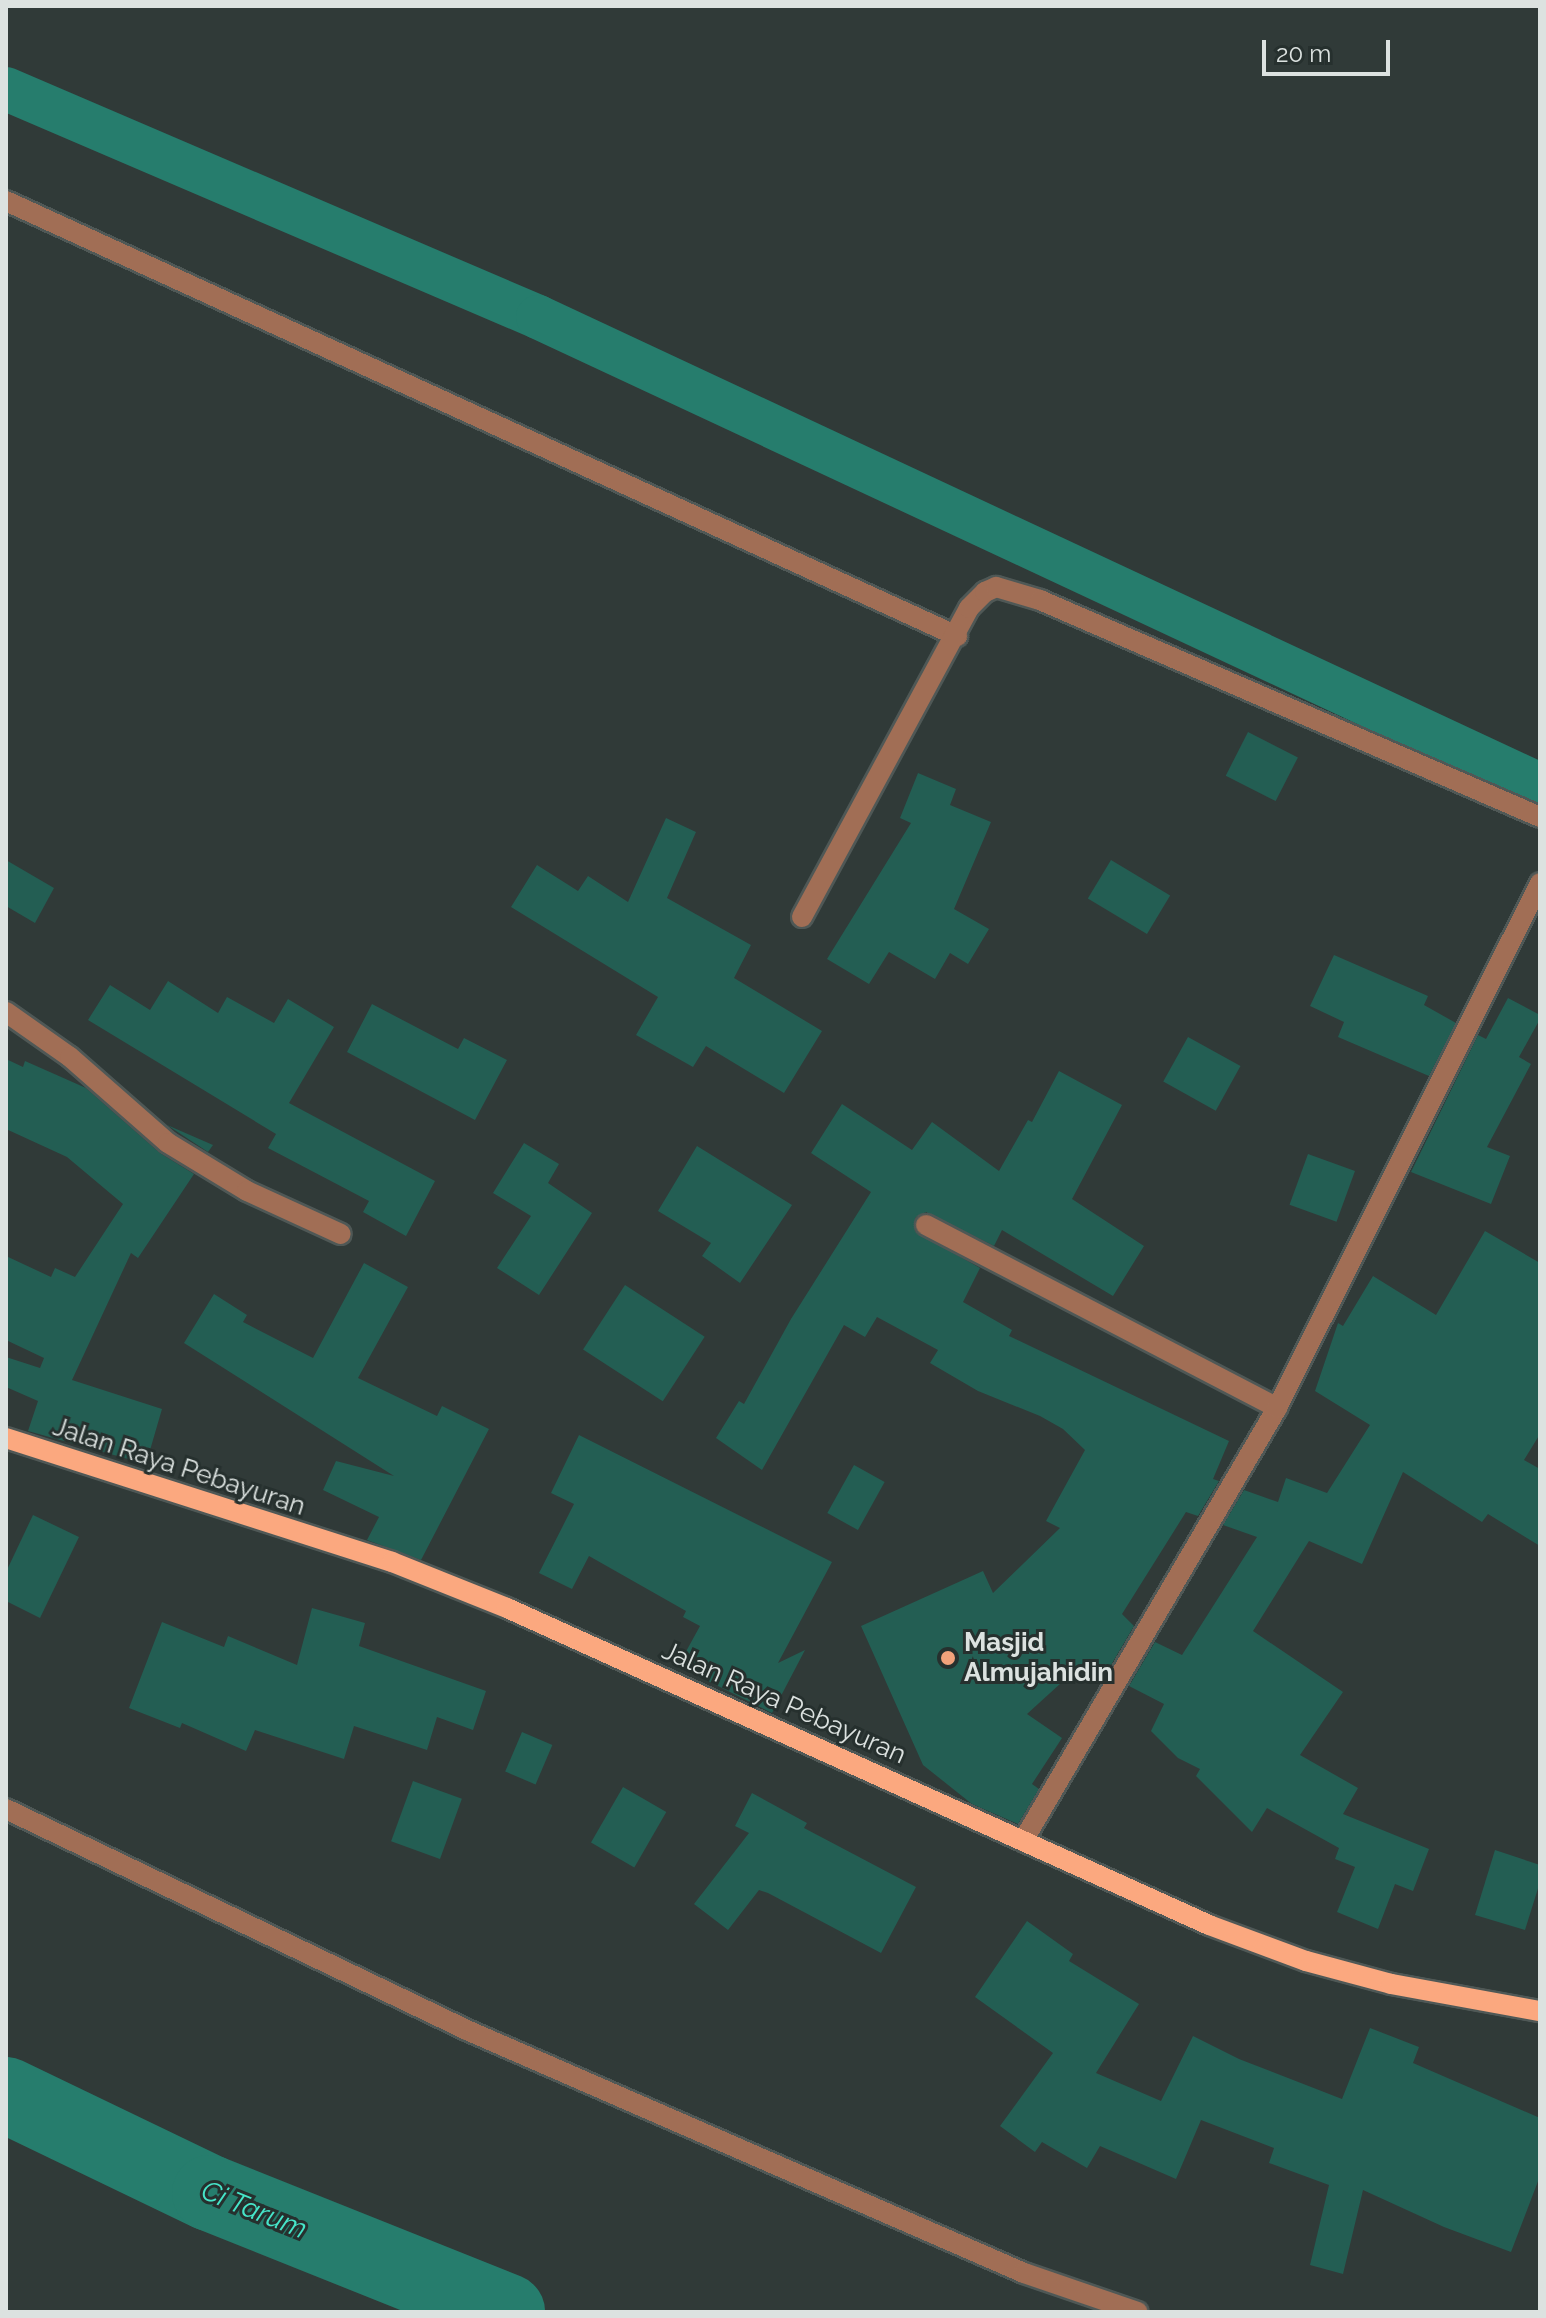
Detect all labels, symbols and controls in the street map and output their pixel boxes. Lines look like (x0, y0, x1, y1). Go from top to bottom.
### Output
scale bar (1266, 24, 1394, 74)
text: 20 m (1276, 39, 1331, 68)
street label: Jalan Raya Pebayuran (49, 1411, 309, 1523)
place label: Masjid Almujahidin (964, 1627, 1113, 1688)
street label: Jalan Raya Pebayuran (657, 1635, 911, 1771)
marker: Masjid Almujahidin (939, 1649, 957, 1667)
water label: Ci Tarum (196, 2174, 312, 2246)

